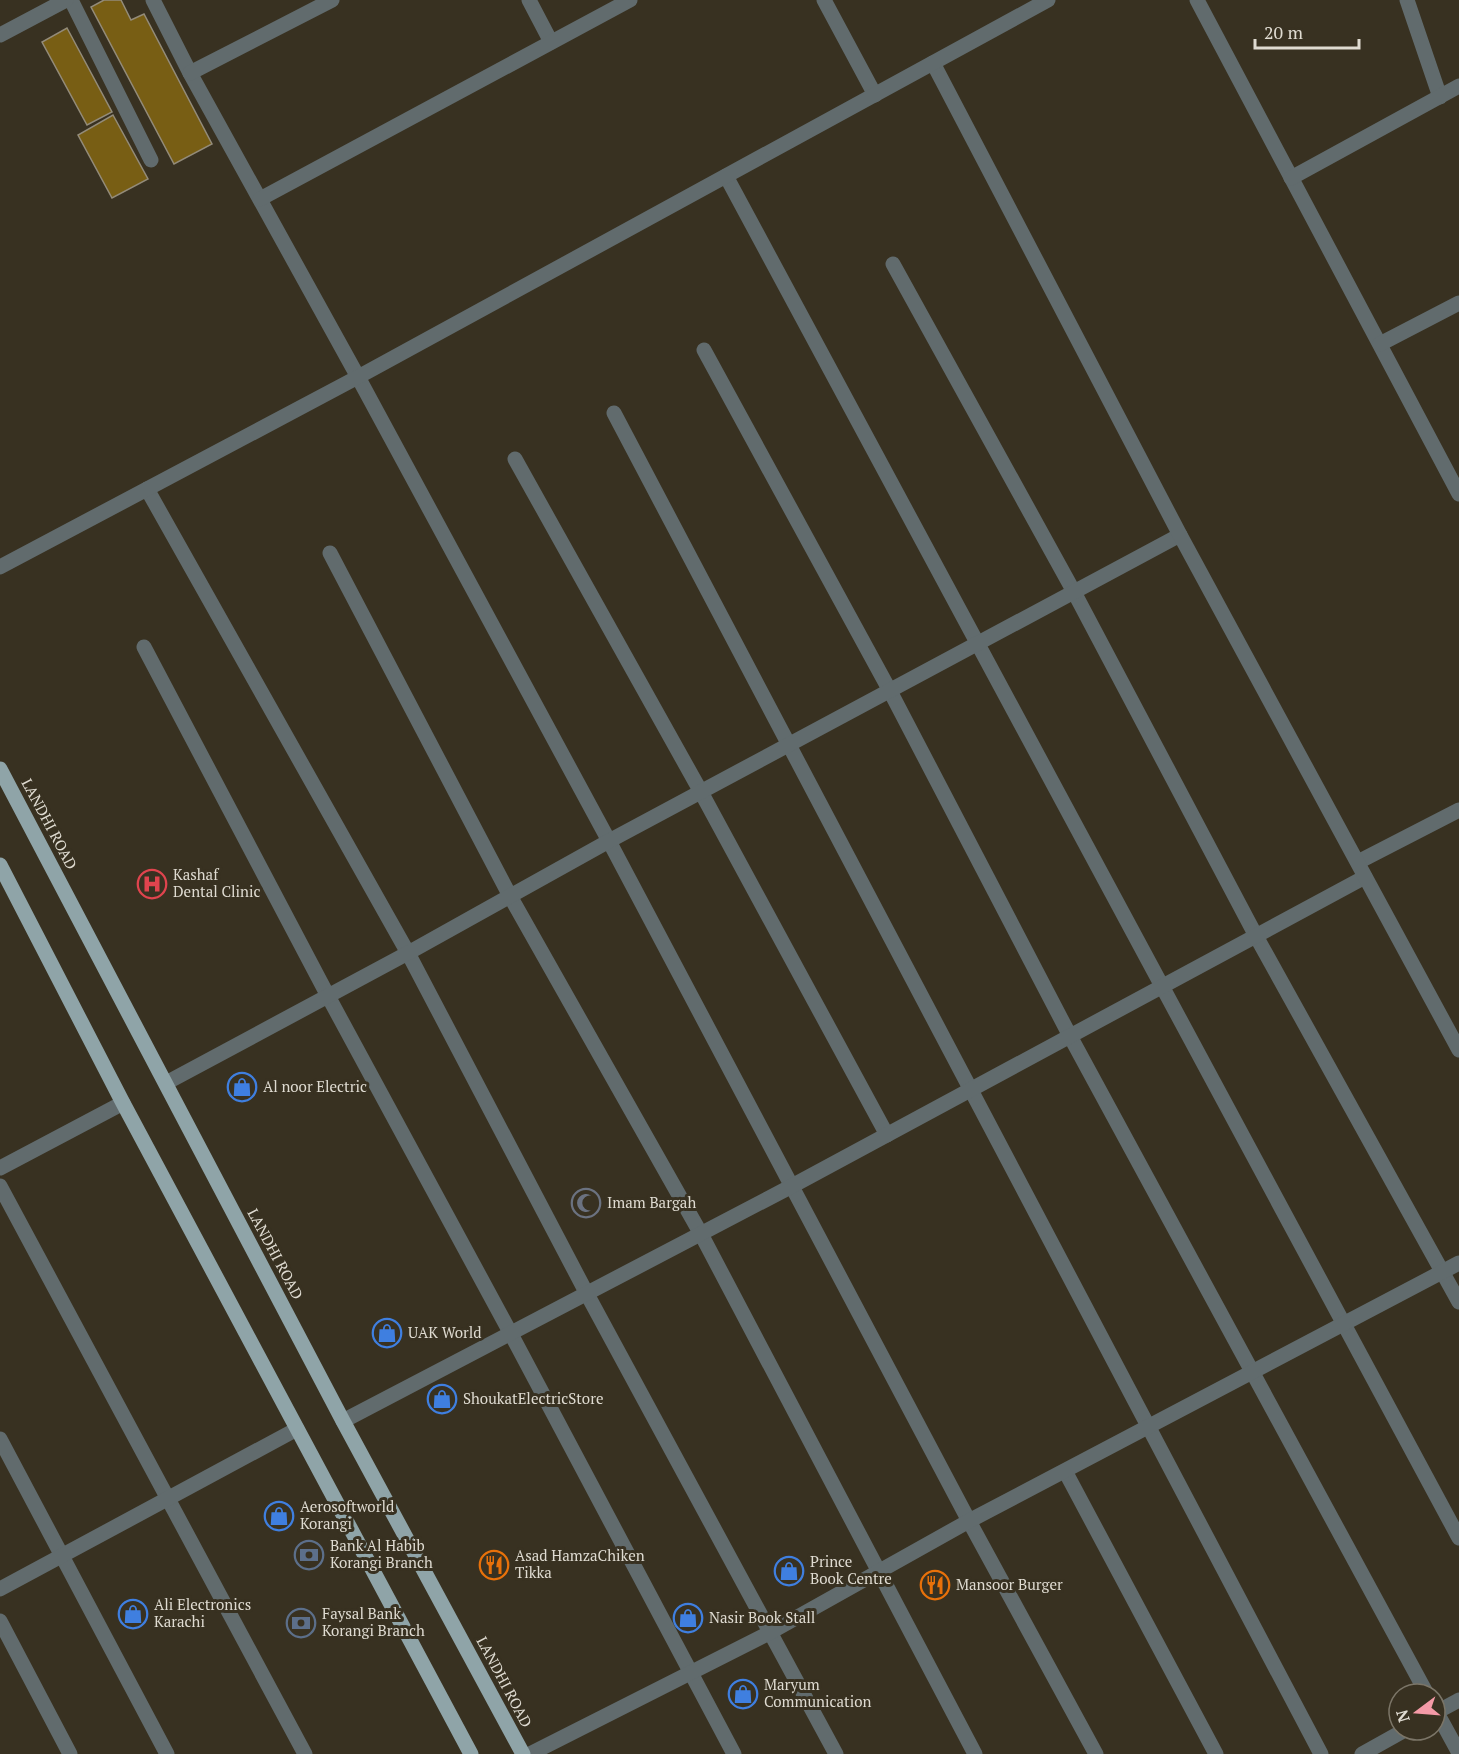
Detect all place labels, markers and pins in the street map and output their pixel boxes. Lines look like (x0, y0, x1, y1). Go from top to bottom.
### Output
place label: Kashaf Dental Clinic (173, 864, 260, 901)
hospital icon: Kashaf Dental Clinic (136, 868, 168, 900)
shop icon: Al noor Electric (226, 1071, 258, 1103)
place label: Al noor Electric (263, 1076, 367, 1096)
mosque icon: Imam Bargah (570, 1187, 602, 1219)
place label: Imam Bargah (607, 1192, 696, 1212)
shop icon: UAK World (371, 1317, 403, 1349)
place label: UAK World (408, 1322, 482, 1342)
shop icon: ShoukatElectricStore (426, 1383, 458, 1415)
place label: ShoukatElectricStore (463, 1388, 603, 1408)
place label: Aerosoftworld Korangi (300, 1496, 394, 1533)
shop icon: Aerosoftworld Korangi (263, 1500, 295, 1532)
place label: Bank Al Habib Korangi Branch (330, 1535, 433, 1572)
bank icon: Bank Al Habib Korangi Branch (293, 1539, 325, 1571)
place label: Asad HamzaChiken Tikka (515, 1545, 645, 1582)
restaurant icon: Asad HamzaChiken Tikka (478, 1549, 510, 1581)
place label: Prince Book Centre (810, 1551, 892, 1588)
shop icon: Prince Book Centre (773, 1555, 805, 1587)
restaurant icon: Mansoor Burger (919, 1569, 951, 1601)
place label: Mansoor Burger (956, 1574, 1063, 1594)
place label: Ali Electronics Karachi (154, 1594, 251, 1631)
shop icon: Ali Electronics Karachi (117, 1598, 149, 1630)
shop icon: Nasir Book Stall (672, 1602, 704, 1634)
place label: Faysal Bank Korangi Branch (322, 1603, 425, 1640)
bank icon: Faysal Bank Korangi Branch (285, 1607, 317, 1639)
place label: Nasir Book Stall (709, 1607, 815, 1627)
place label: Maryum Communication (764, 1674, 871, 1711)
shop icon: Maryum Communication (727, 1678, 759, 1710)

